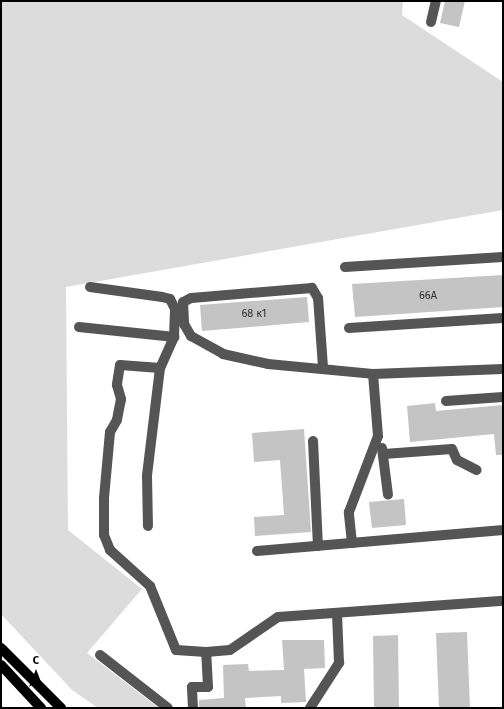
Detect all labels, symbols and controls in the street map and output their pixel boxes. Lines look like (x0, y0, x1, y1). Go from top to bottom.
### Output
house number: 66А (419, 289, 437, 303)
house number: 68 к1 (241, 307, 267, 321)
north arrow (16, 653, 56, 693)
text: С (33, 654, 39, 667)

